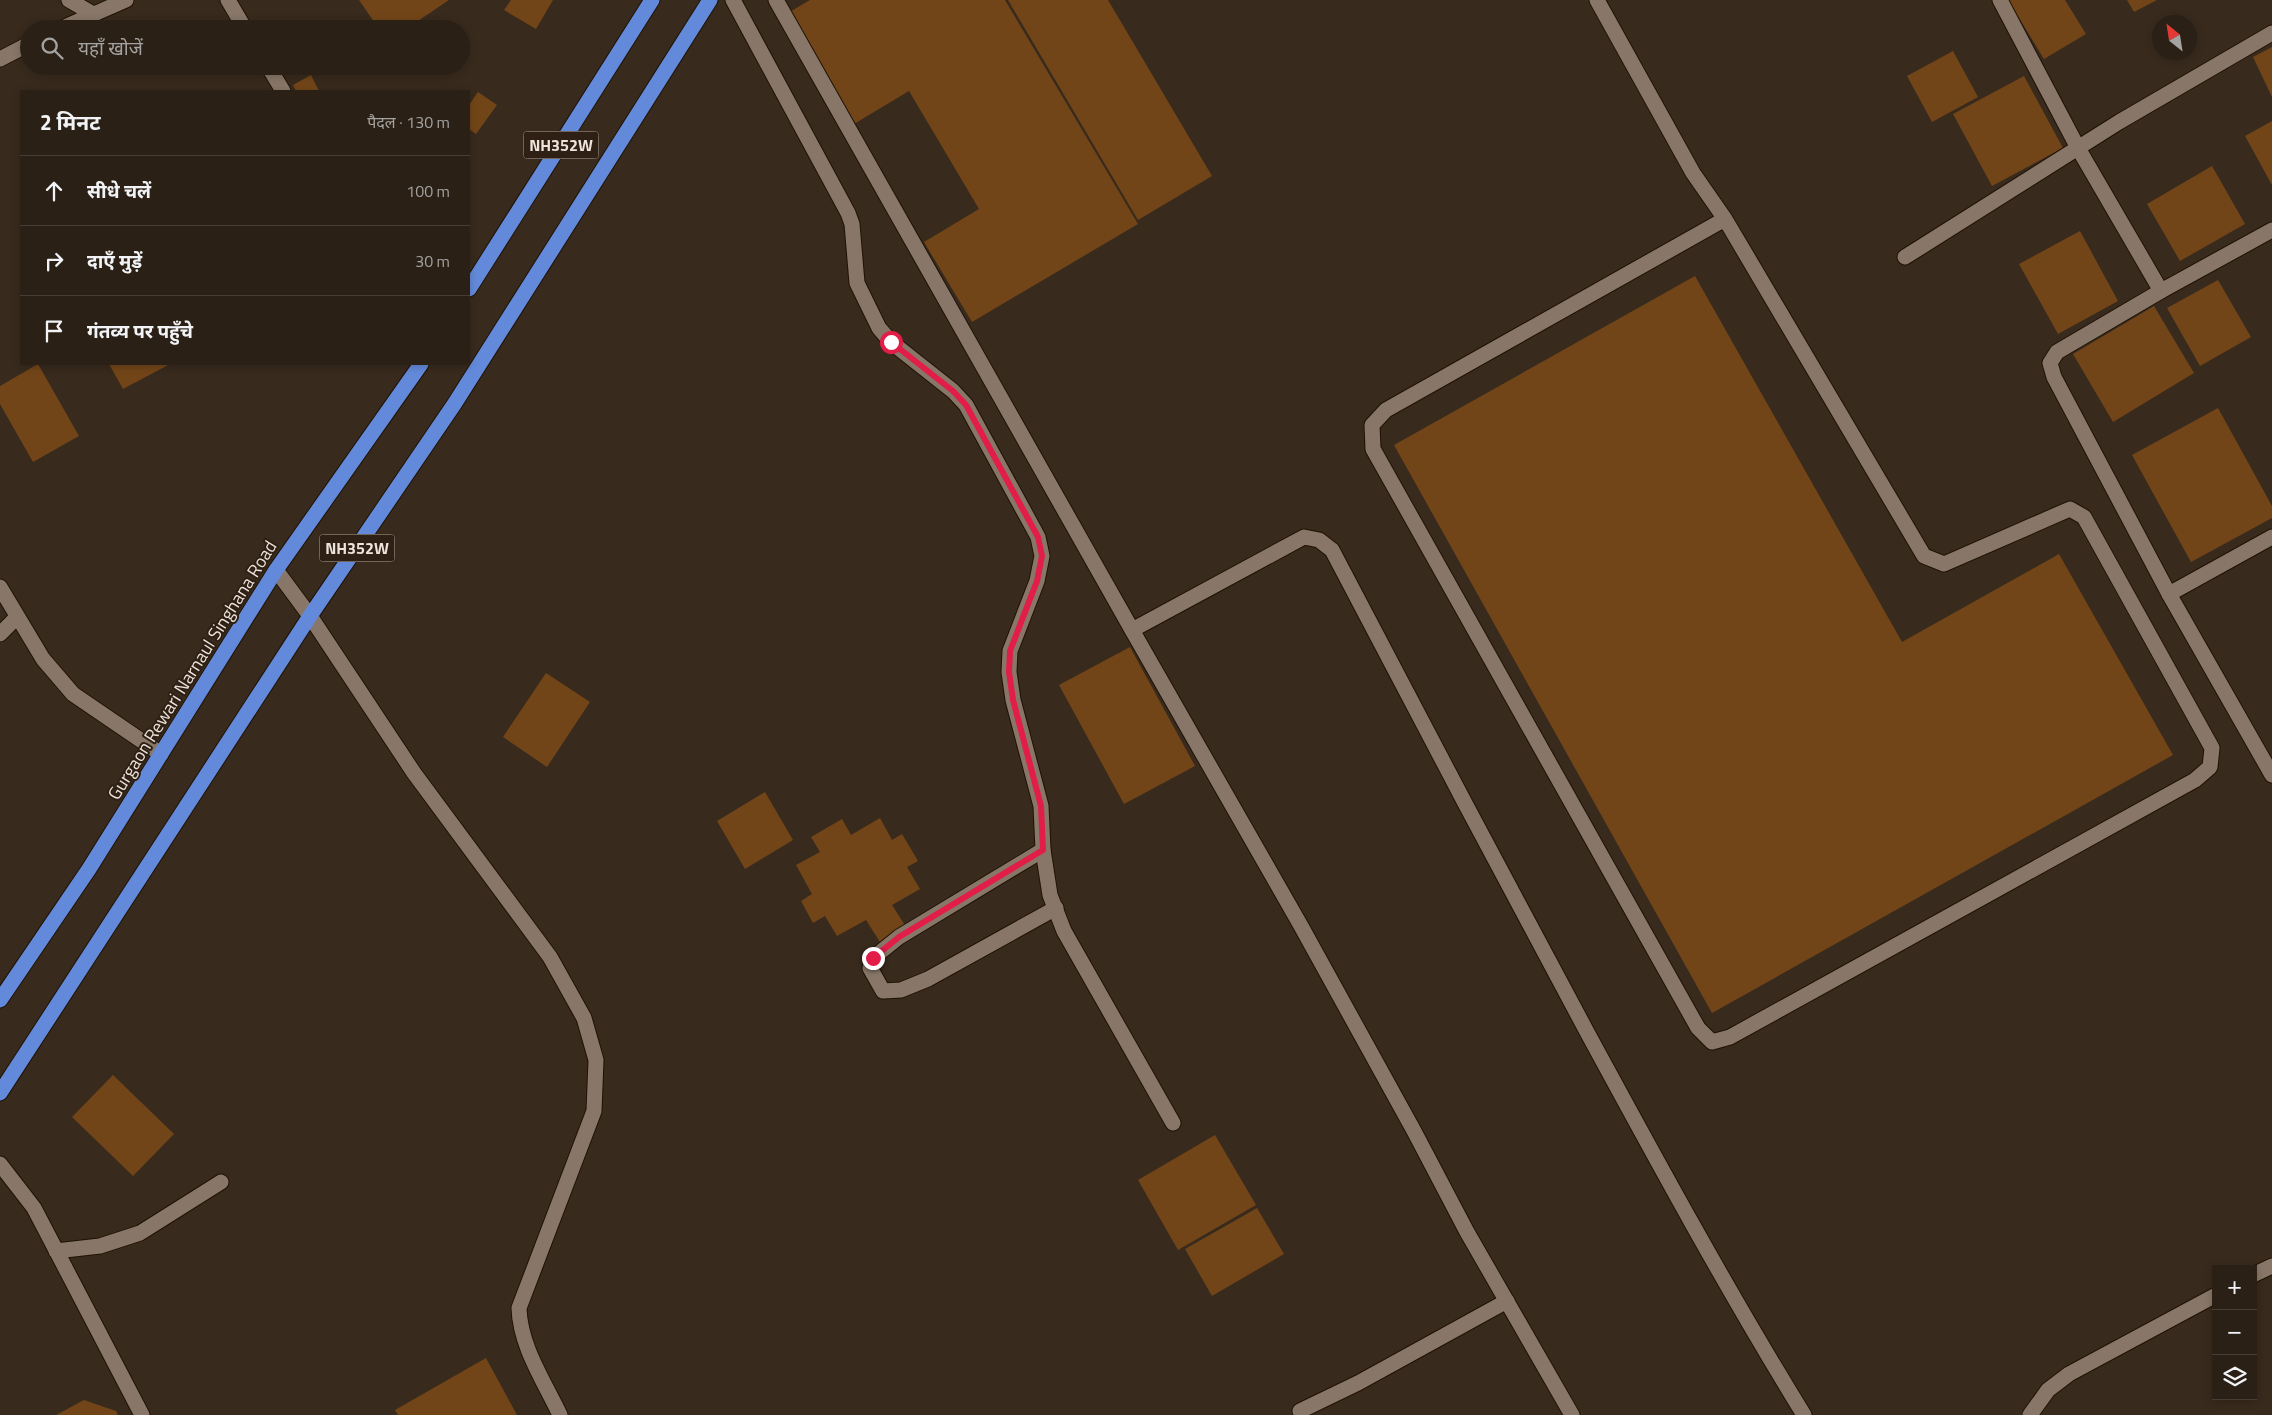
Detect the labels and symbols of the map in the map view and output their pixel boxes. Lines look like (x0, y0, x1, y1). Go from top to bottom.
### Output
north arrow (2152, 15, 2197, 60)
road number: NH352W (524, 132, 598, 158)
route start (880, 331, 903, 354)
road number: NH352W (320, 534, 394, 562)
street label: Gurgaon Rewari Narnaul Singhana Road (101, 535, 283, 805)
route end (862, 947, 885, 970)

